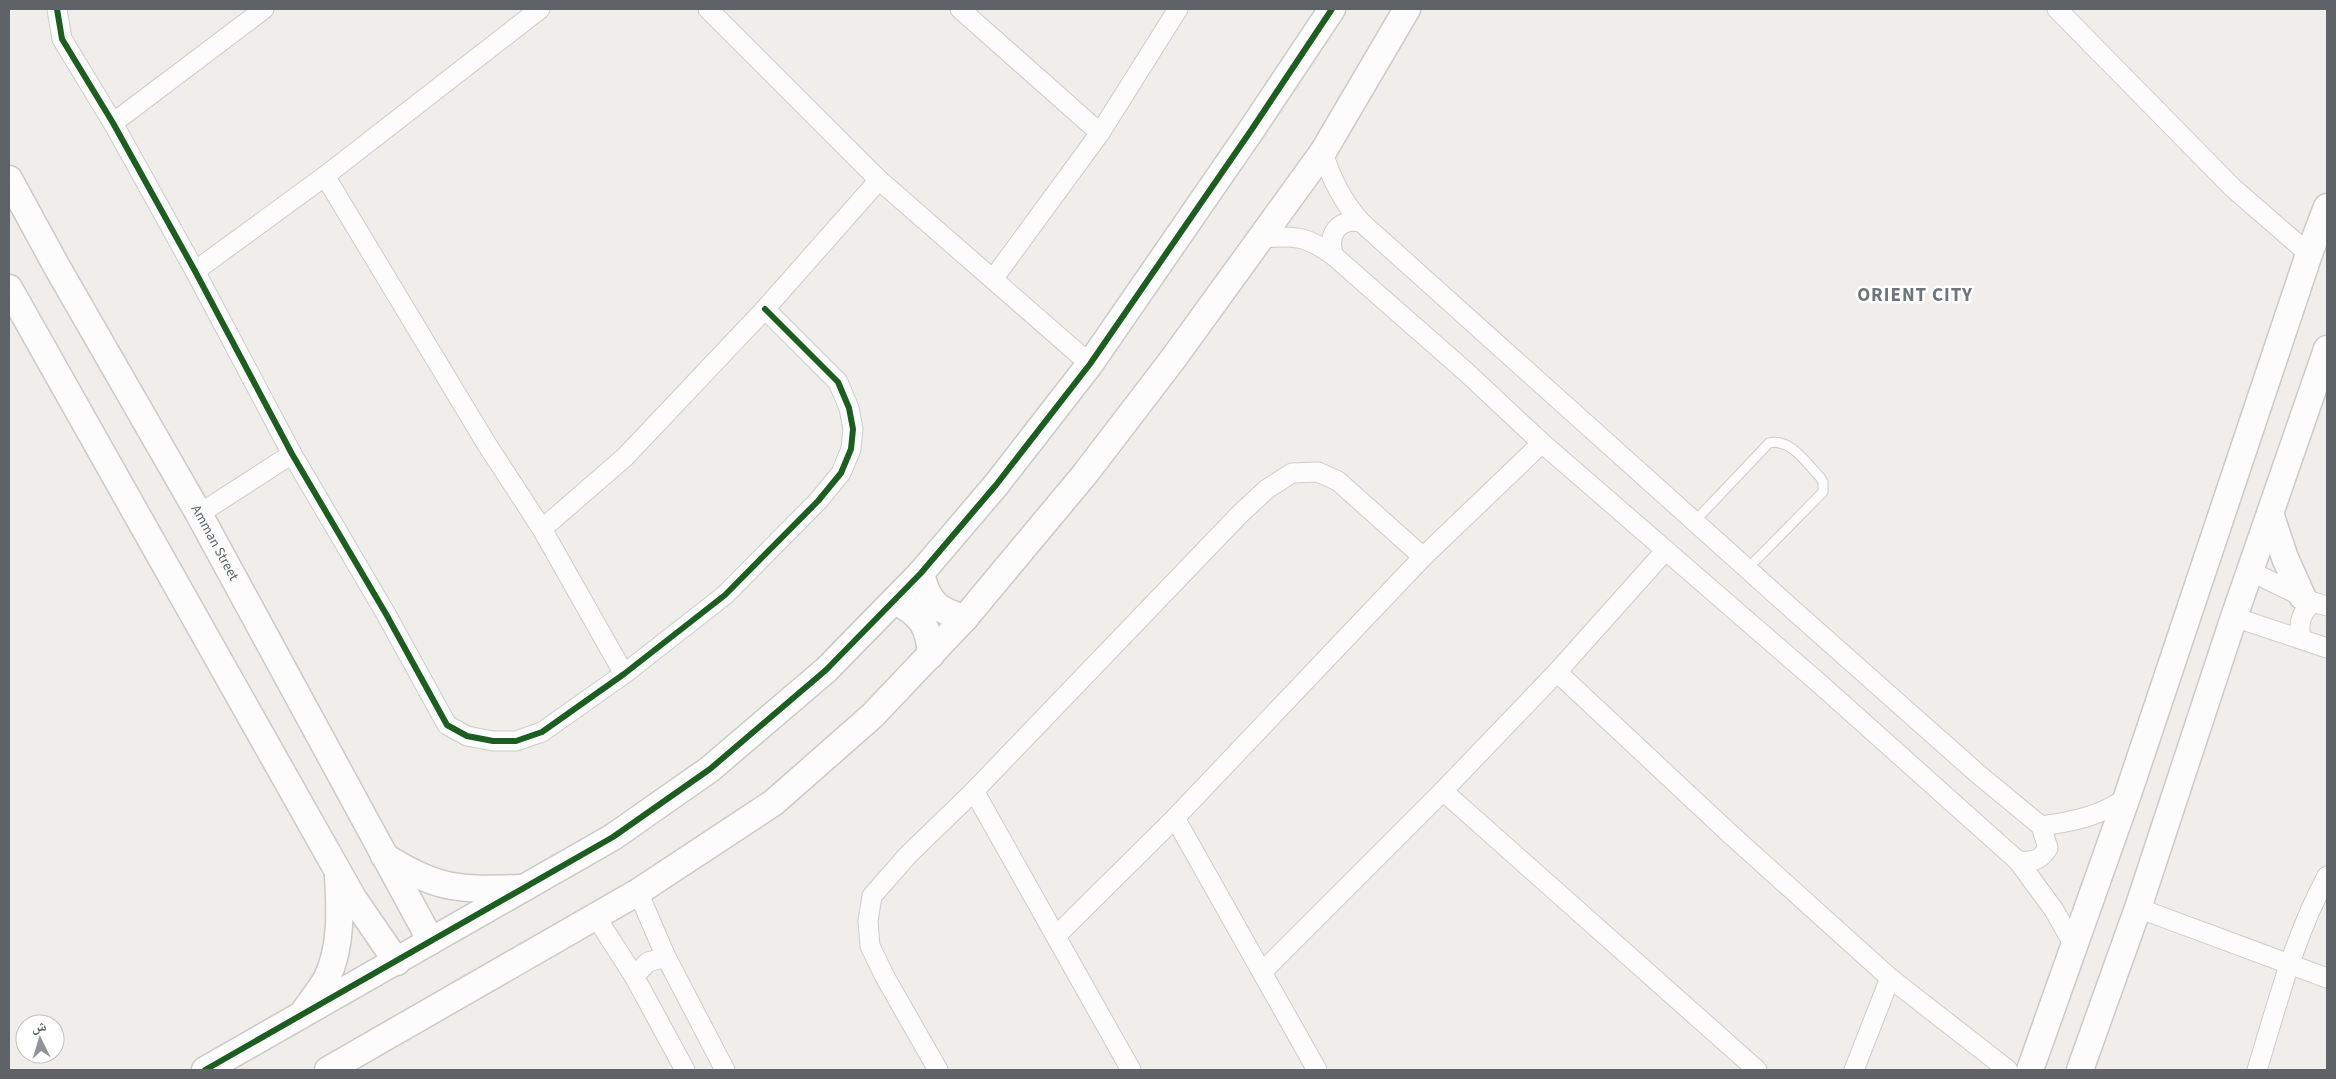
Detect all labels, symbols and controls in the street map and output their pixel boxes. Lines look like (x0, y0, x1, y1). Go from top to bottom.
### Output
district label: ORIENT CITY (1857, 282, 1973, 309)
street label: Amman Street (186, 501, 244, 585)
north arrow (15, 1014, 65, 1064)
text: ش (31, 1016, 47, 1038)

